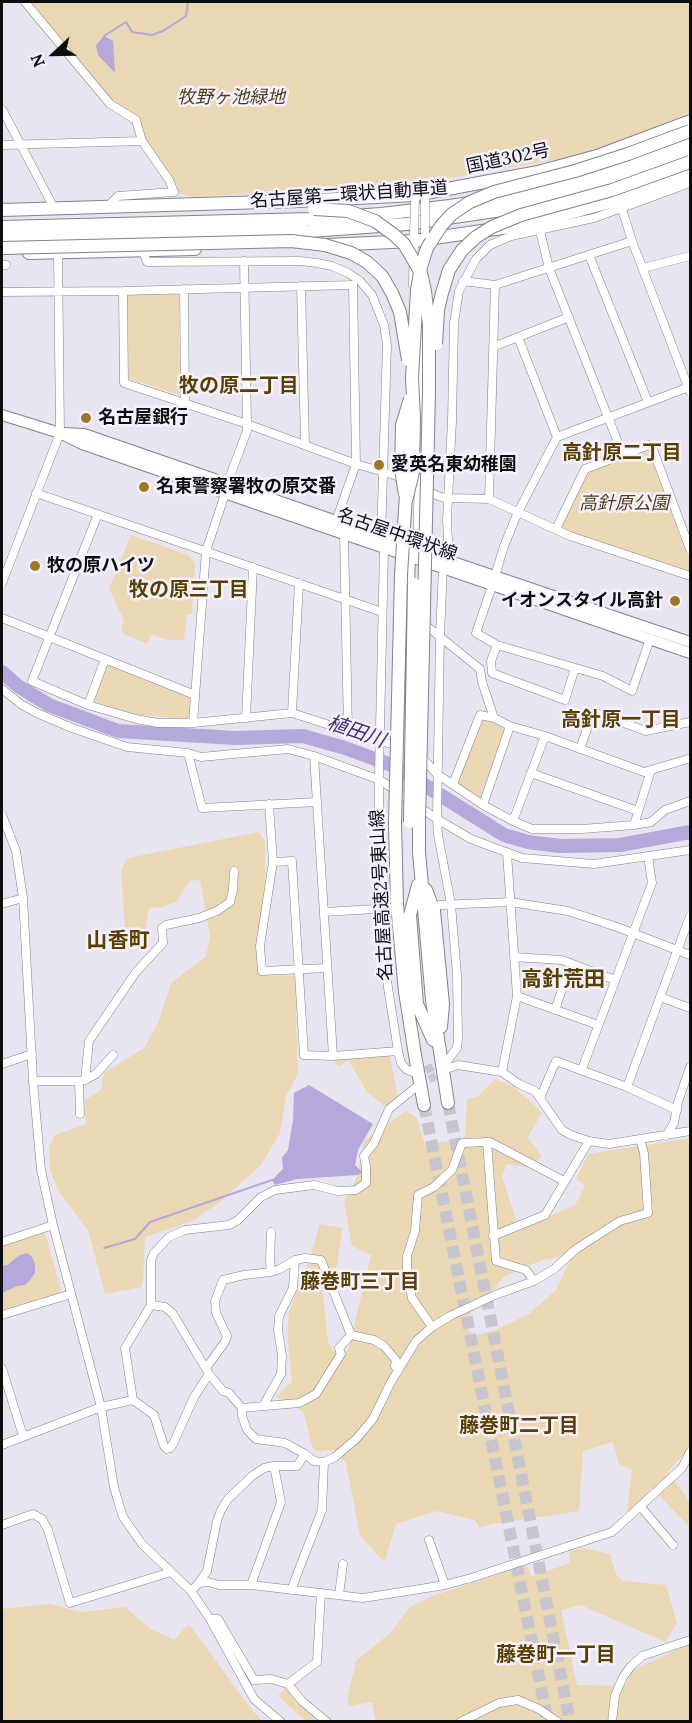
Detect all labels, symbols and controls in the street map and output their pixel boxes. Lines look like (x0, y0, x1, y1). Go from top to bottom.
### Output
north arrow (24, 24, 84, 84)
text: N (26, 51, 49, 70)
park label: 牧野ヶ池緑地 (177, 87, 285, 109)
street label: 国道302号 (464, 140, 552, 178)
street label: 名古屋第二環状自動車道 (249, 177, 449, 213)
district label: 牧の原二丁目 (179, 374, 299, 398)
place label: 名古屋銀行 (98, 407, 188, 429)
marker: 名古屋銀行 (79, 411, 93, 425)
district label: 高針原二丁目 (562, 441, 682, 465)
place label: 愛英名東幼稚園 (391, 454, 517, 476)
marker: 愛英名東幼稚園 (372, 458, 386, 472)
place label: 名東警察署牧の原交番 (156, 476, 336, 498)
marker: 名東警察署牧の原交番 (137, 480, 151, 494)
park label: 高針原公園 (579, 493, 669, 515)
street label: 名古屋中環状線 (334, 504, 460, 566)
place label: 牧の原ハイツ (47, 555, 155, 577)
marker: 牧の原ハイツ (28, 559, 42, 573)
district label: 牧の原三丁目 (129, 578, 249, 602)
place label: イオンスタイル高針 (501, 590, 663, 612)
marker: イオンスタイル高針 (668, 594, 682, 608)
district label: 高針原一丁目 (561, 708, 681, 732)
water label: 植田川 (324, 711, 388, 753)
street label: 名古屋高速2号東山線 (367, 809, 397, 981)
district label: 山香町 (87, 928, 149, 954)
district label: 高針荒田 (521, 967, 605, 993)
district label: 藤巻町三丁目 (300, 1270, 420, 1294)
district label: 藤巻町二丁目 (459, 1414, 579, 1438)
district label: 藤巻町一丁目 (496, 1643, 616, 1667)

